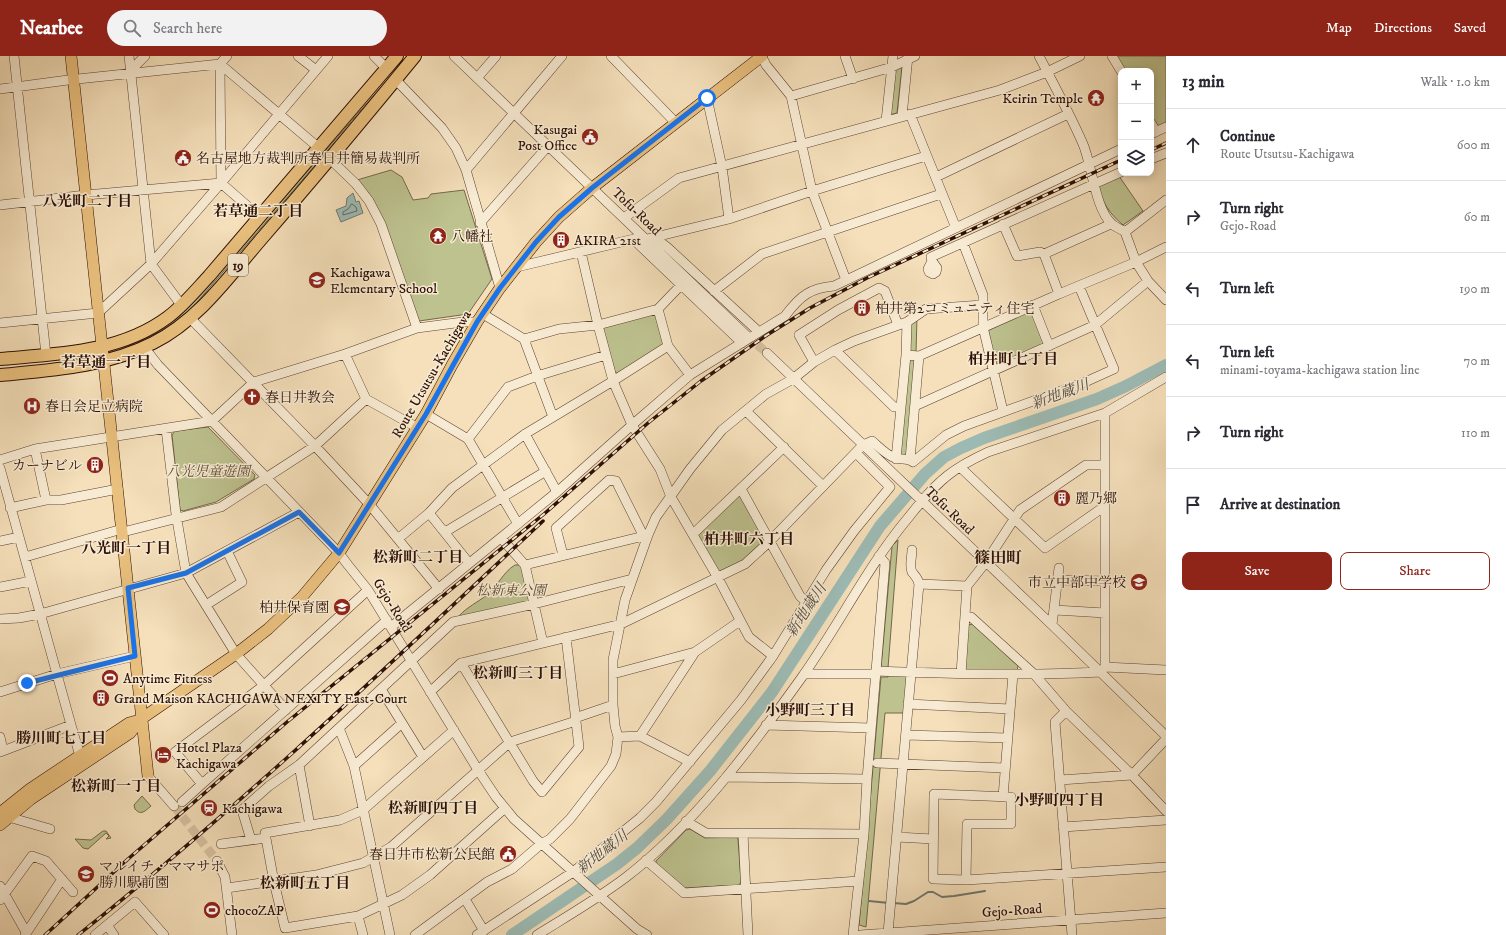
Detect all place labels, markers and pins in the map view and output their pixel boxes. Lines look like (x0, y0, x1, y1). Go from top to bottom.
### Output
temple icon: Keirin Temple (1086, 88, 1106, 108)
place label: Keirin Temple (1002, 90, 1083, 108)
place label: Kasugai Post Office (518, 121, 577, 155)
public building icon: Kasugai Post Office (580, 127, 600, 147)
public building icon: 名古屋地方裁判所春日井簡易裁判所 (173, 148, 193, 168)
place label: 名古屋地方裁判所春日井簡易裁判所 (196, 150, 420, 168)
temple icon: 八幡社 (428, 226, 448, 246)
place label: 八幡社 (451, 228, 493, 246)
building icon: AKIRA 21st (551, 230, 571, 250)
place label: AKIRA 21st (574, 232, 641, 250)
place label: Kachigawa Elementary School (330, 264, 438, 298)
school or university icon: Kachigawa Elementary School (307, 270, 327, 290)
building icon: 柏井第2コミュニティ住宅 (852, 298, 872, 318)
place label: 柏井第2コミュニティ住宅 (875, 300, 1034, 318)
church icon: 春日井教会 (242, 387, 262, 407)
place label: 春日井教会 (265, 389, 335, 407)
hospital icon: 春日会足立病院 (22, 396, 42, 416)
place label: 春日会足立病院 (45, 398, 143, 416)
building icon: カーナビル (85, 455, 105, 475)
place label: カーナビル (12, 457, 82, 475)
building icon: 麗乃郷 (1052, 488, 1072, 508)
place label: 麗乃郷 (1075, 490, 1117, 508)
school or university icon: 市立中部中学校 (1129, 572, 1149, 592)
place label: 市立中部中学校 (1028, 574, 1126, 592)
school or university icon: 柏井保育園 (332, 597, 352, 617)
place label: 柏井保育園 (259, 599, 329, 617)
sports icon: Anytime Fitness (100, 668, 120, 688)
place label: Anytime Fitness (123, 670, 212, 688)
building icon: Grand Maison KACHIGAWA NEXITY East-Court (91, 688, 111, 708)
place label: Grand Maison KACHIGAWA NEXITY East-Court (114, 690, 408, 708)
place label: Hotel Plaza Kachigawa (176, 739, 242, 773)
hotel icon: Hotel Plaza Kachigawa (153, 745, 173, 765)
station icon: Kachigawa (199, 798, 219, 818)
place label: Kachigawa (222, 800, 282, 818)
public building icon: 春日井市松新公民館 (498, 844, 518, 864)
place label: 春日井市松新公民館 (369, 846, 495, 864)
place label: マルイチ・ママサポ 勝川駅前園 (99, 858, 224, 892)
school or university icon: マルイチ・ママサポ 勝川駅前園 (76, 864, 96, 884)
sports icon: chocoZAP (202, 900, 222, 920)
place label: chocoZAP (225, 902, 284, 920)

